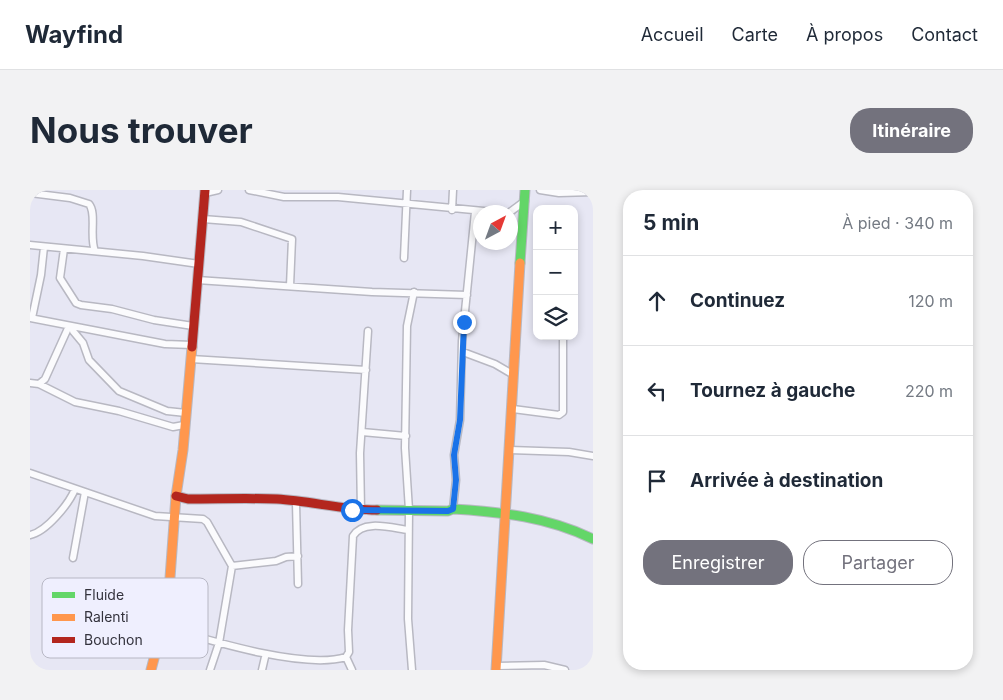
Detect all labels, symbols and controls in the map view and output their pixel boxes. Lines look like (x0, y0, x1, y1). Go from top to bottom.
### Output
text: Wayfind (25, 20, 123, 49)
text: Accueil (641, 24, 704, 45)
text: Carte (732, 24, 778, 45)
text: À propos (806, 24, 883, 45)
text: Contact (911, 24, 978, 45)
button: Itinéraire (850, 108, 973, 153)
text: Nous trouver (30, 109, 253, 151)
north arrow (473, 205, 518, 250)
map controls (533, 205, 578, 340)
button: + (533, 205, 578, 250)
text: 5 min (643, 210, 699, 235)
text: À pied · 340 m (842, 213, 953, 233)
button: − (533, 250, 578, 295)
icon: ahead (643, 287, 671, 315)
text: Continuez (690, 289, 785, 312)
text: 120 m (908, 291, 953, 311)
button: layers (533, 295, 578, 340)
route end (453, 311, 476, 334)
icon: left (643, 377, 671, 405)
text: Tournez à gauche (690, 379, 855, 402)
text: 220 m (905, 381, 953, 401)
icon: arrive (643, 467, 671, 495)
text: Arrivée à destination (690, 469, 883, 492)
route start (341, 499, 364, 522)
button: Enregistrer (643, 540, 793, 585)
button: Partager (803, 540, 953, 585)
legend (42, 578, 208, 658)
text: Fluide (84, 586, 124, 603)
text: Ralenti (84, 608, 129, 625)
text: Bouchon (84, 631, 143, 648)

